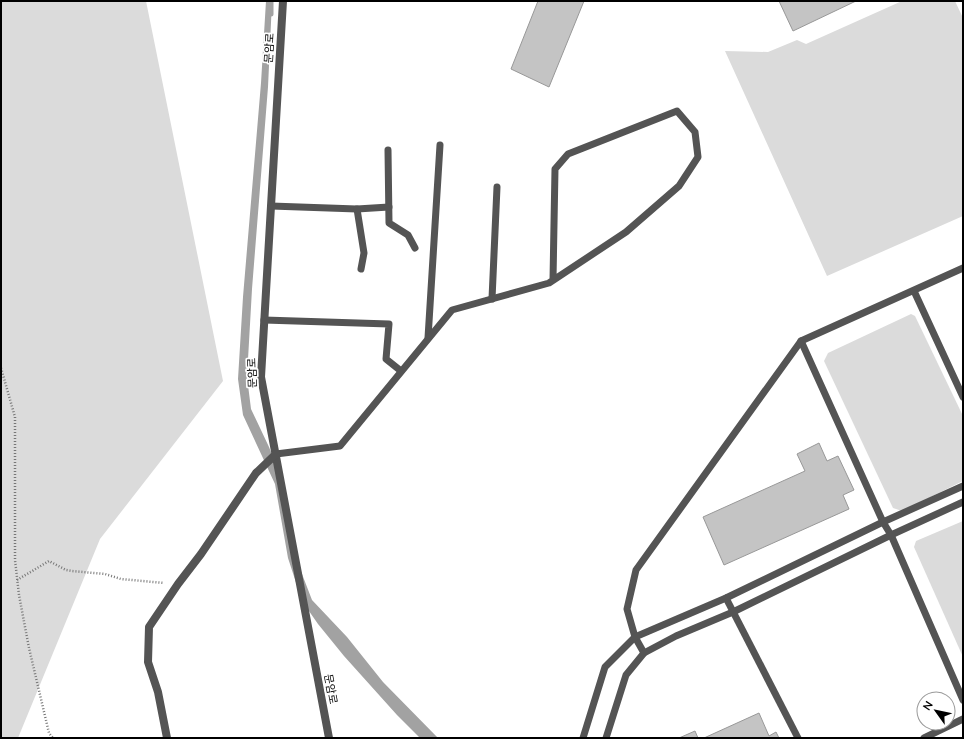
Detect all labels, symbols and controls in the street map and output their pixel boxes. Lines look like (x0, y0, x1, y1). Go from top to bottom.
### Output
street label: 문암로 (261, 32, 277, 64)
street label: 문암로 (244, 358, 260, 388)
street label: 문암로 (321, 673, 341, 705)
north arrow (916, 691, 956, 731)
text: N (919, 698, 936, 713)

